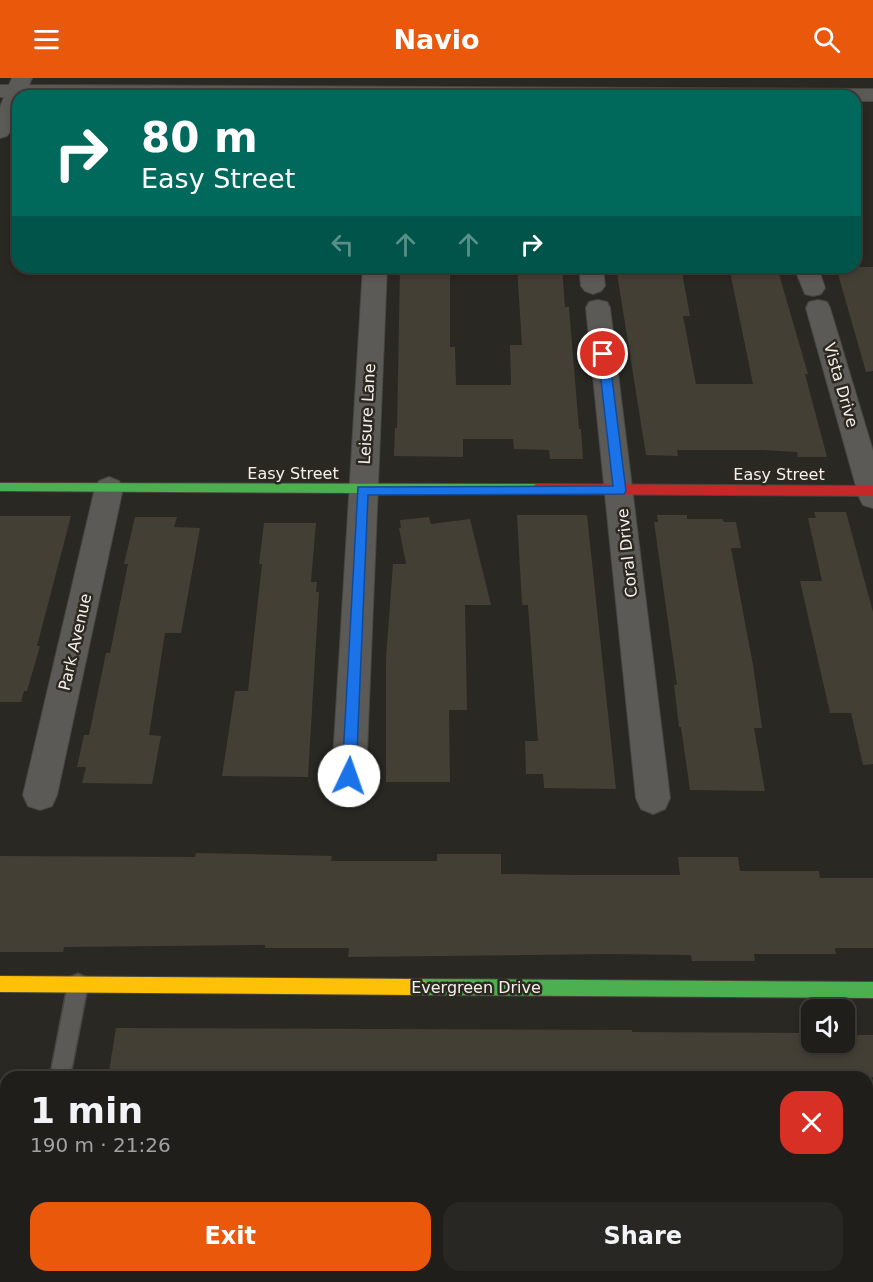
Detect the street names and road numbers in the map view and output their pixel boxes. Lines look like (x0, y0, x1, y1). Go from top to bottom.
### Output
street label: Vista Drive (820, 340, 862, 430)
street label: Leisure Lane (355, 363, 379, 465)
street label: Easy Street (247, 464, 339, 483)
street label: Easy Street (733, 465, 825, 484)
street label: Coral Drive (613, 507, 641, 599)
street label: Park Avenue (55, 592, 95, 692)
street label: Evergreen Drive (411, 978, 541, 997)

